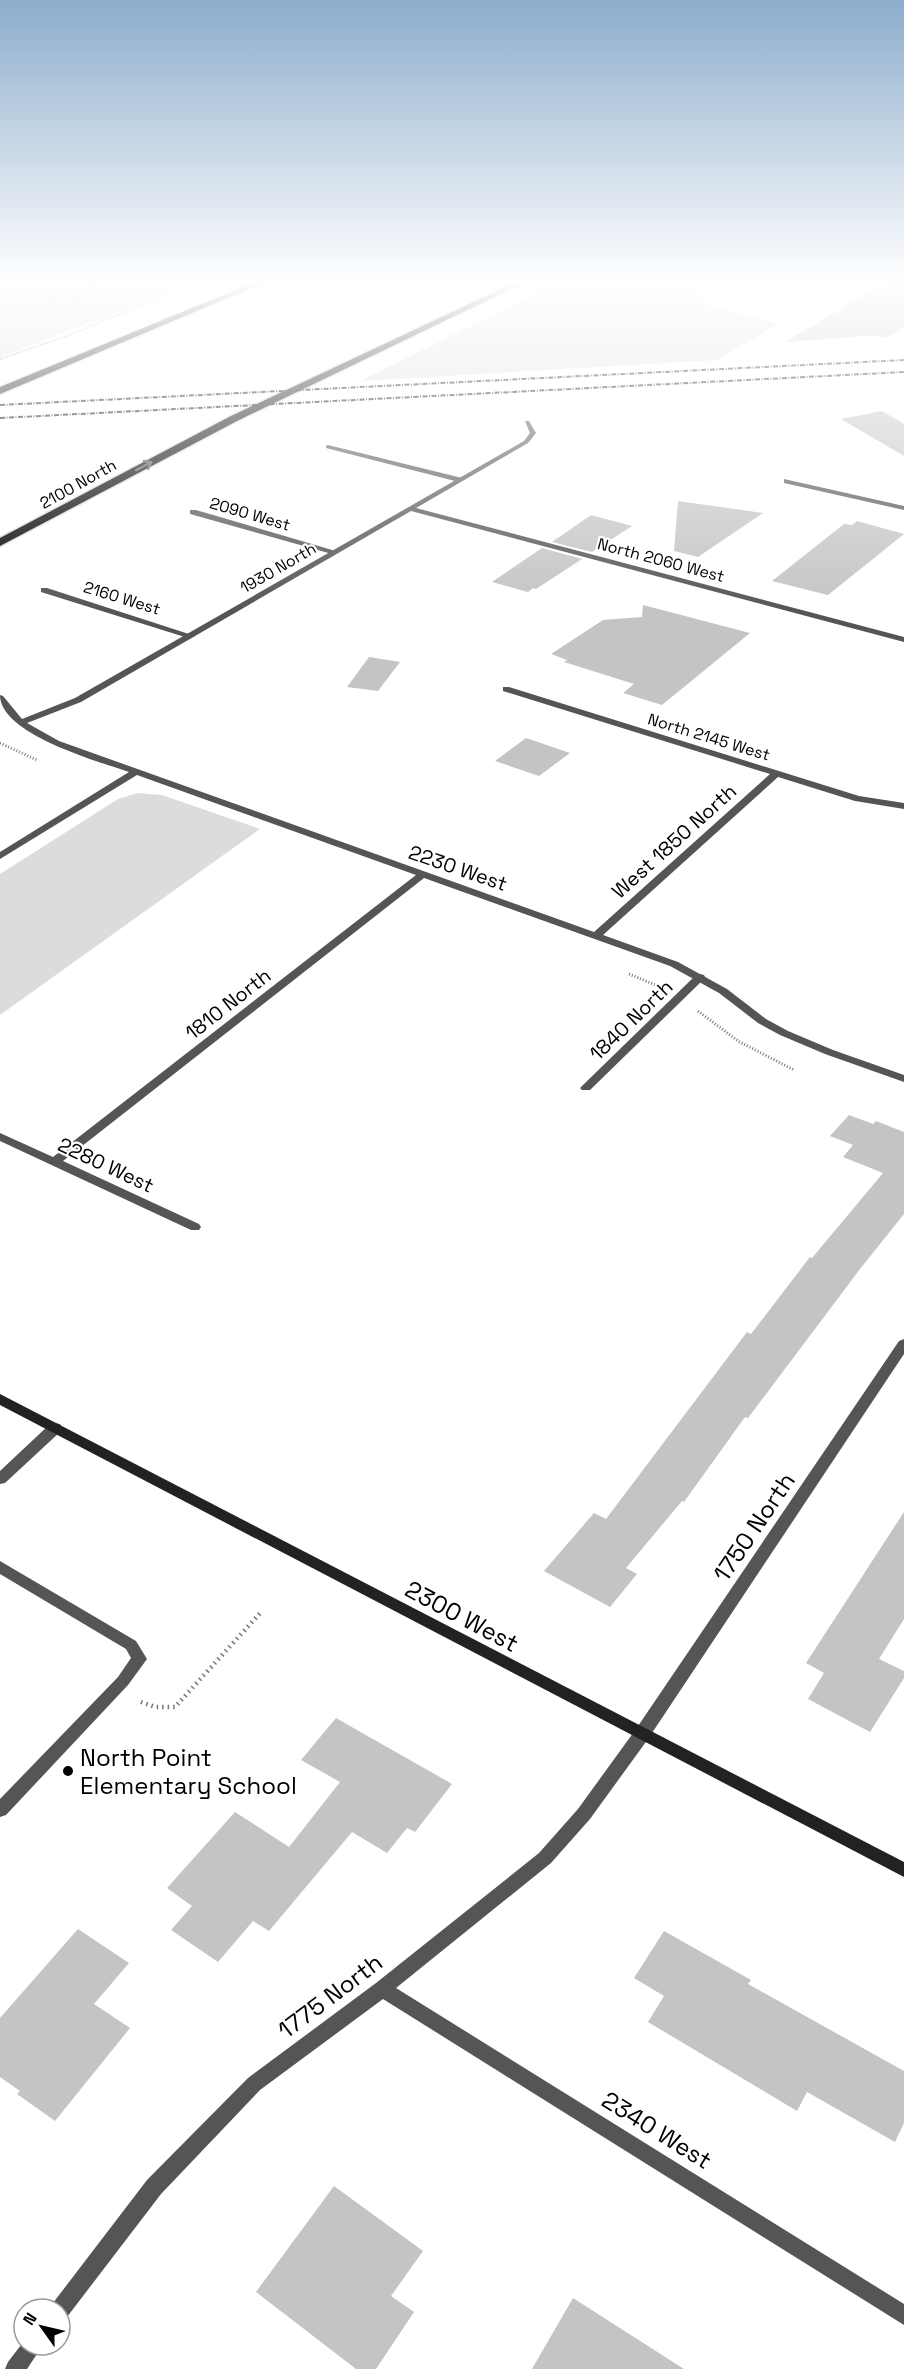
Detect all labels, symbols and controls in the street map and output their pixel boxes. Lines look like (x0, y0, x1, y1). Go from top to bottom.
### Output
street label: 2100 North (36, 454, 120, 514)
one-way arrow (135, 460, 152, 472)
street label: 2090 West (207, 492, 293, 536)
street label: North 2060 West (595, 533, 727, 587)
street label: 1930 North (236, 538, 320, 598)
street label: 2160 West (81, 576, 163, 620)
street label: North 2145 West (645, 708, 773, 766)
street label: West 1850 North (606, 778, 742, 904)
street label: 2230 West (405, 839, 511, 897)
street label: 1810 North (180, 962, 276, 1046)
street label: 1840 North (584, 974, 678, 1066)
street label: 2280 West (54, 1131, 158, 1199)
street label: 1750 North (706, 1466, 802, 1588)
street label: 2300 West (400, 1573, 524, 1659)
place label: North Point Elementary School (80, 1742, 297, 1801)
marker: North Point Elementary School (61, 1764, 75, 1778)
street label: 1775 North (271, 1947, 389, 2045)
street label: 2340 West (596, 2084, 718, 2176)
north arrow (12, 2297, 72, 2357)
text: N (18, 2309, 42, 2329)

